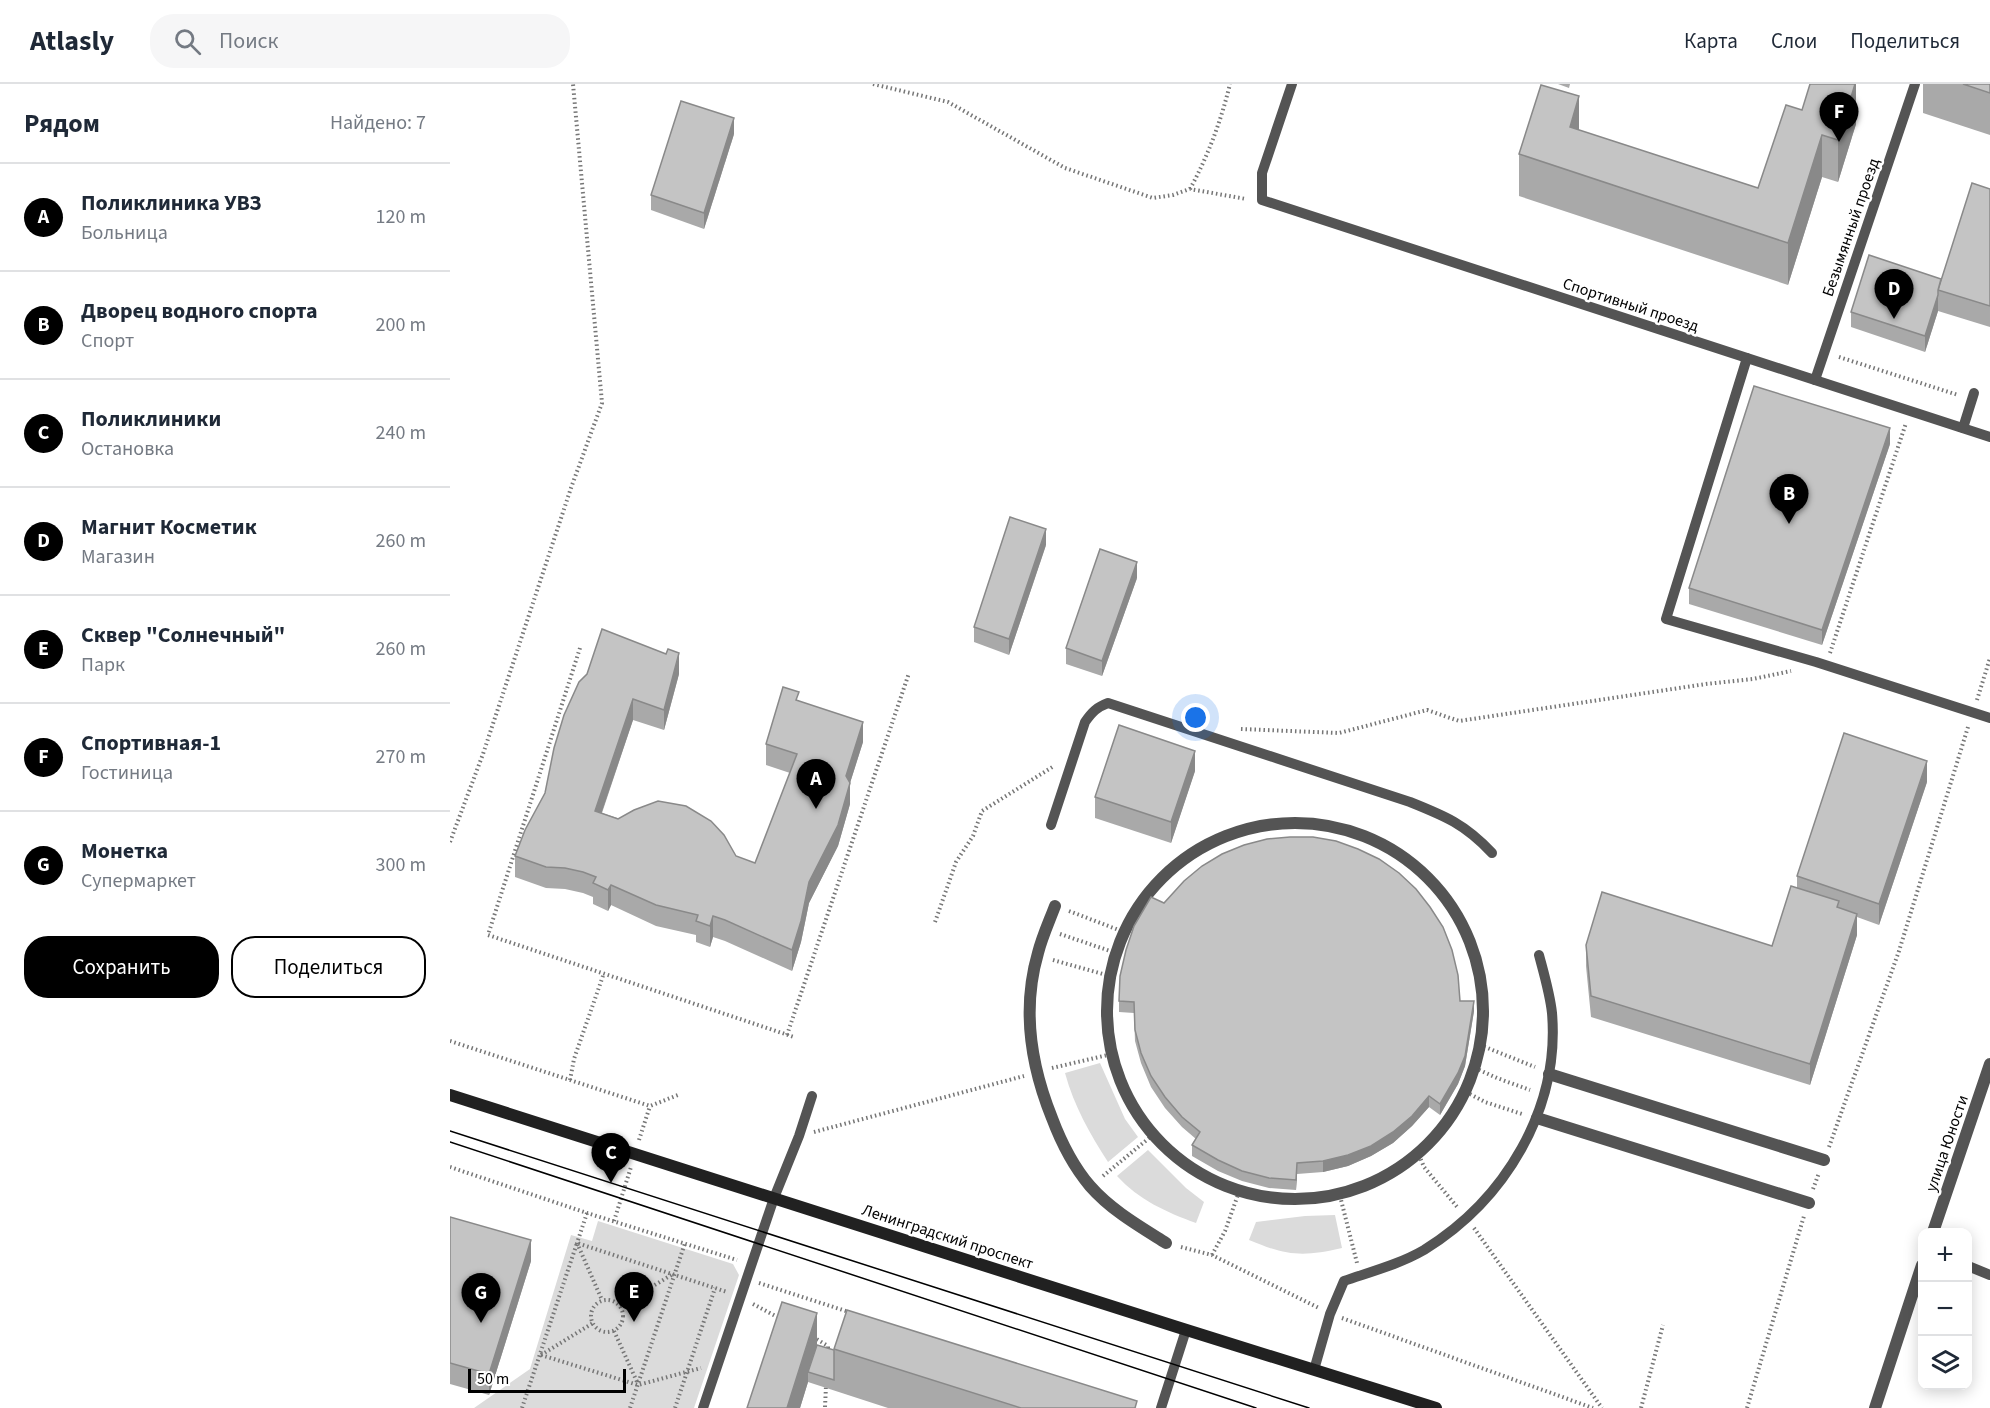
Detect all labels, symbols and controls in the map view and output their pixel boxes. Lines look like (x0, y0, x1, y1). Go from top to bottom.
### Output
search box (150, 14, 570, 68)
text: Atlasly (30, 21, 114, 61)
icon: search (171, 25, 204, 58)
text: Поиск (219, 25, 279, 57)
text: Карта (1684, 26, 1738, 56)
text: Слои (1771, 26, 1817, 56)
text: Поделиться (1850, 26, 1960, 56)
pin: F (1820, 92, 1858, 142)
text: Рядом (24, 105, 100, 142)
text: Найдено: 7 (330, 109, 426, 137)
street label: Безымянный проезд (1817, 155, 1885, 299)
text: Поликлиника УВЗ (81, 187, 262, 219)
text: A (38, 203, 49, 231)
text: 120 m (376, 203, 426, 231)
text: Больница (81, 219, 168, 247)
pin: D (1874, 270, 1914, 319)
street label: Спортивный проезд (1560, 273, 1702, 337)
text: Дворец водного спорта (81, 295, 318, 327)
text: B (37, 311, 50, 339)
text: 200 m (376, 311, 426, 339)
text: Спорт (81, 327, 134, 355)
text: Поликлиники (81, 403, 221, 435)
text: C (38, 419, 49, 447)
text: 240 m (376, 419, 426, 447)
text: Остановка (81, 435, 174, 463)
pin: B (1770, 474, 1808, 524)
text: Магнит Косметик (81, 511, 257, 543)
text: D (37, 527, 50, 555)
text: 260 m (376, 527, 426, 555)
text: Магазин (81, 543, 155, 571)
text: Сквер "Солнечный" (81, 619, 285, 651)
text: E (38, 635, 49, 663)
text: 260 m (376, 635, 426, 663)
text: Парк (81, 651, 125, 679)
your location (1181, 703, 1210, 732)
text: Спортивная-1 (81, 727, 221, 759)
text: F (38, 743, 49, 771)
text: 270 m (376, 743, 426, 771)
text: Гостиница (81, 759, 173, 787)
pin: A (796, 760, 836, 809)
text: Монетка (81, 835, 168, 867)
text: G (37, 851, 50, 879)
text: 300 m (376, 851, 426, 879)
text: Супермаркет (81, 867, 196, 895)
button: Сохранить (24, 936, 219, 998)
button: Поделиться (231, 936, 426, 998)
street label: улица Юности (1920, 1092, 1974, 1195)
pin: C (592, 1134, 630, 1183)
street label: Ленинградский проспект (859, 1199, 1036, 1275)
map controls (1918, 1228, 1972, 1390)
button: + (1918, 1228, 1972, 1282)
pin: E (614, 1272, 654, 1322)
pin: G (462, 1274, 501, 1323)
button: − (1918, 1282, 1972, 1336)
button: layers (1918, 1336, 1972, 1390)
scale bar (468, 1366, 626, 1394)
text: 50 m (477, 1368, 509, 1390)

